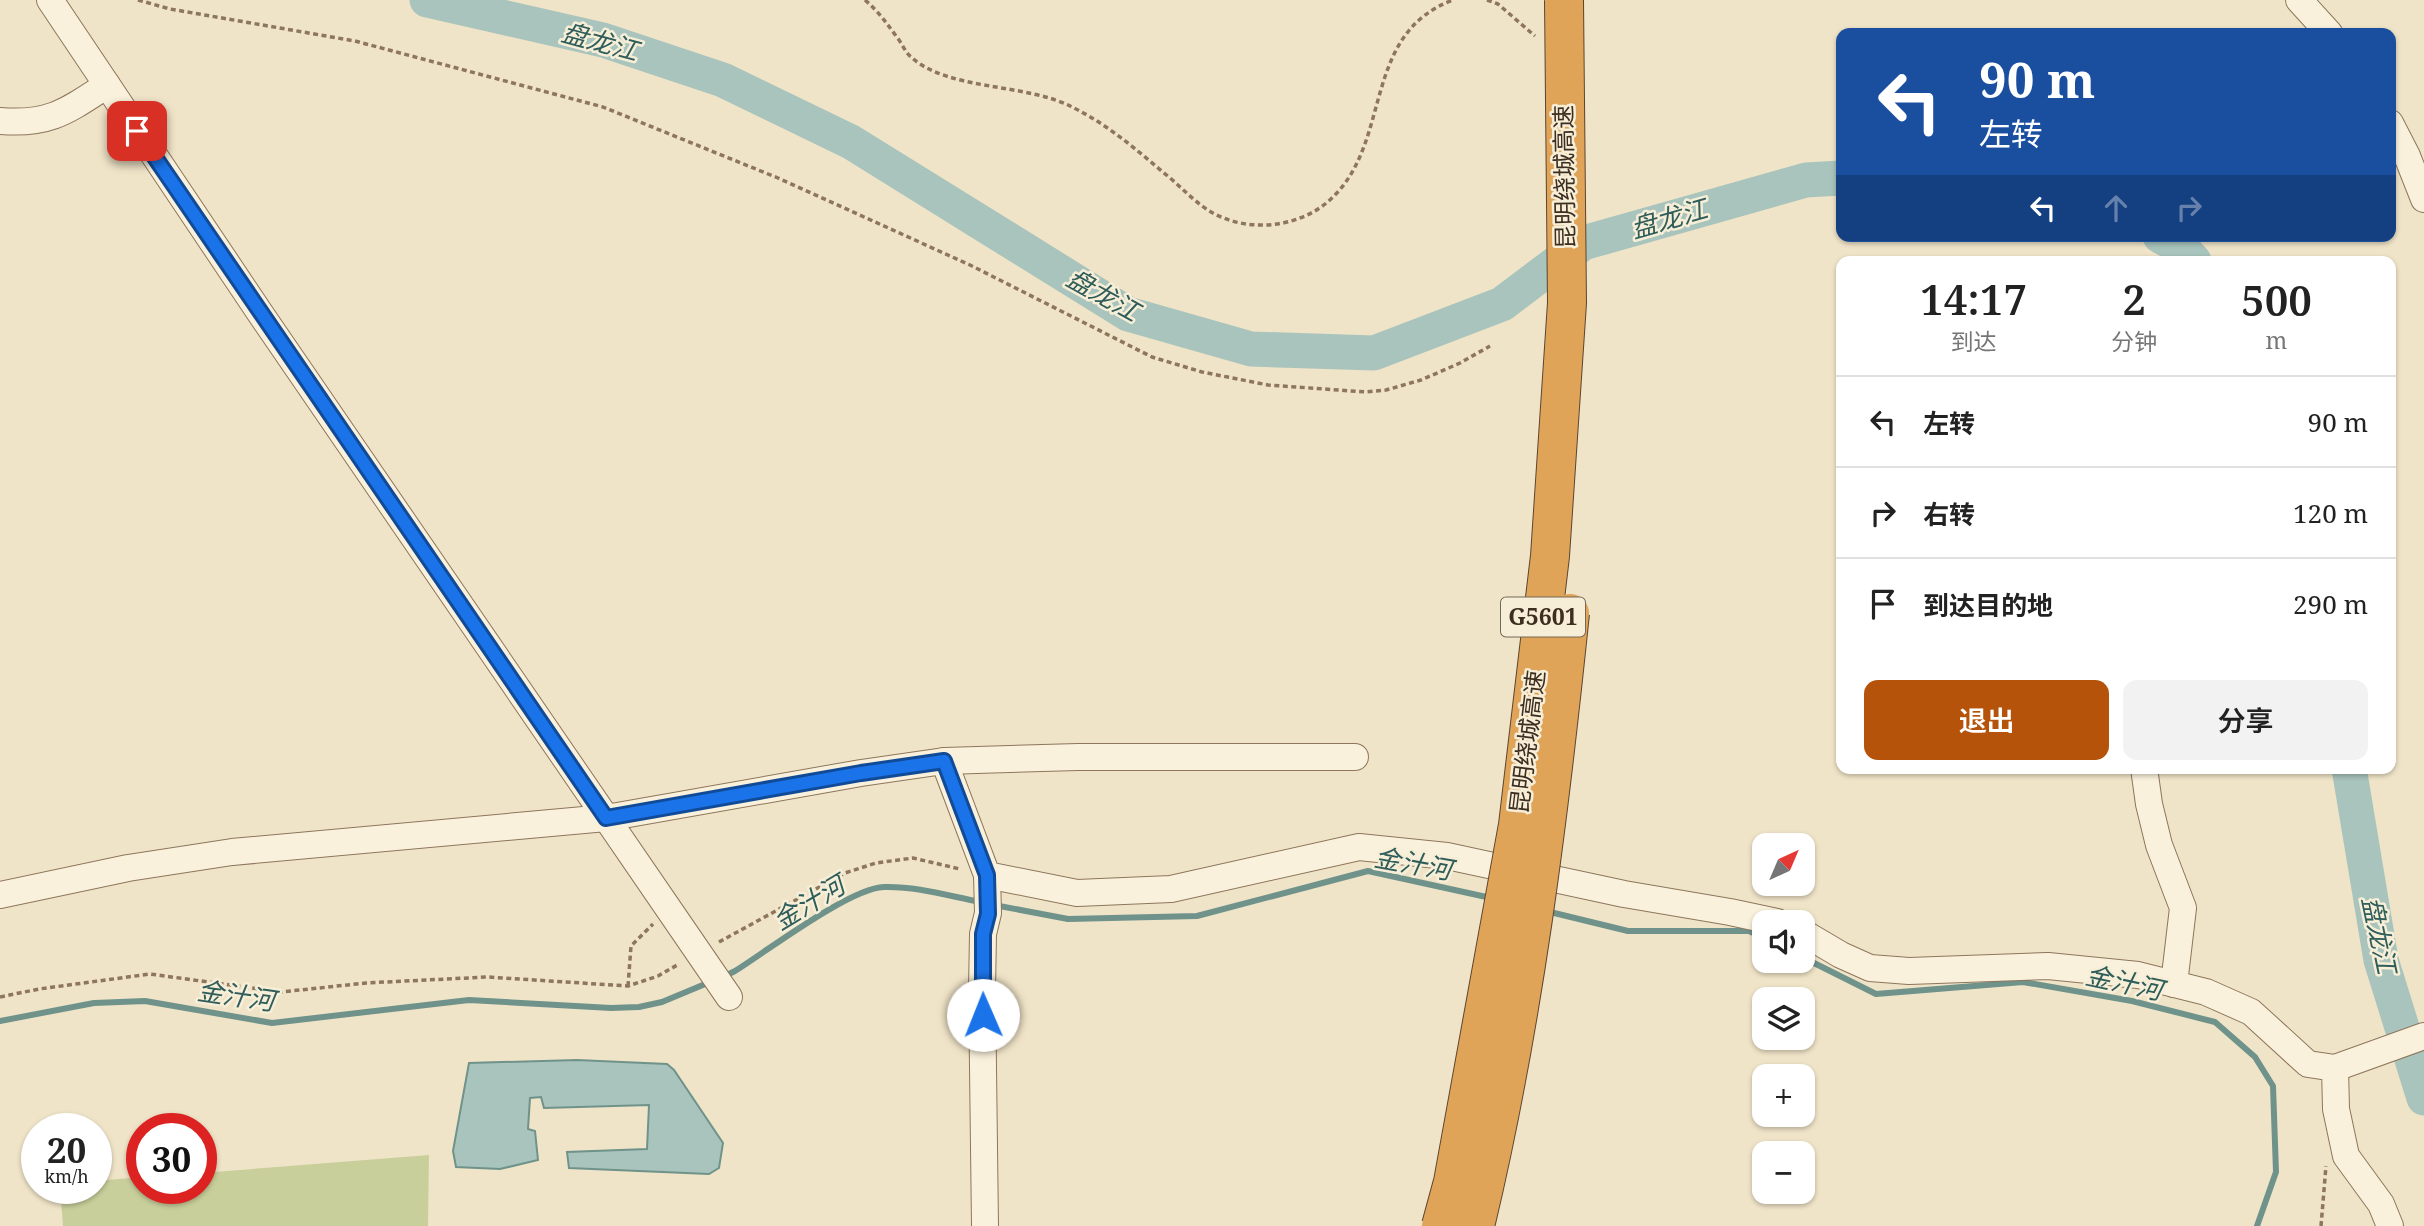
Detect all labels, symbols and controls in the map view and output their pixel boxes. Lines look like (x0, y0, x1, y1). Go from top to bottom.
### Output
water label: 盘龙江 (558, 14, 645, 69)
text: 90 m (1979, 46, 2095, 112)
icon: left (1864, 56, 1955, 147)
pin (107, 101, 167, 161)
street label: 昆明绕城高速 (1546, 105, 1581, 249)
icon: arrive (118, 112, 156, 150)
text: 左转 (1979, 112, 2043, 155)
water label: 盘龙江 (1626, 189, 1714, 246)
icon: left (2024, 189, 2062, 227)
icon: ahead (2097, 189, 2135, 227)
icon: right (2170, 189, 2208, 227)
water label: 盘龙江 (1061, 259, 1149, 330)
text: 14:17 (1920, 270, 2027, 327)
text: 2 (2122, 270, 2146, 327)
text: 500 (2241, 271, 2312, 328)
text: m (2266, 324, 2287, 356)
text: 到达 (1951, 325, 1997, 357)
text: 分钟 (2111, 325, 2157, 357)
icon: left (1864, 403, 1902, 441)
text: 90 m (2308, 404, 2368, 440)
text: 左转 (1923, 405, 1975, 441)
icon: right (1864, 494, 1902, 532)
text: 120 m (2293, 495, 2368, 531)
text: 右转 (1923, 496, 1975, 532)
icon: arrive (1864, 585, 1902, 623)
text: 290 m (2293, 586, 2368, 622)
text: 到达目的地 (1923, 587, 2053, 623)
road number: G5601 (1501, 597, 1585, 636)
street label: 昆明绕城高速 (1501, 668, 1552, 815)
button: 退出 (1864, 680, 2109, 760)
button: 分享 (2123, 680, 2368, 760)
north arrow (1752, 833, 1815, 896)
map controls (1752, 833, 1815, 1204)
water label: 金汁河 (1372, 839, 1460, 888)
water label: 金汁河 (766, 864, 855, 938)
water label: 盘龙江 (2354, 893, 2406, 980)
button: sound (1752, 910, 1815, 973)
water label: 金汁河 (2082, 956, 2171, 1009)
water label: 金汁河 (195, 972, 282, 1019)
position arrow (946, 978, 1020, 1052)
button: layers (1752, 987, 1815, 1050)
button: + (1752, 1064, 1815, 1127)
speed limit sign: 30 (126, 1113, 217, 1204)
text: 20 (47, 1126, 86, 1173)
button: − (1752, 1141, 1815, 1204)
text: km/h (44, 1164, 89, 1188)

